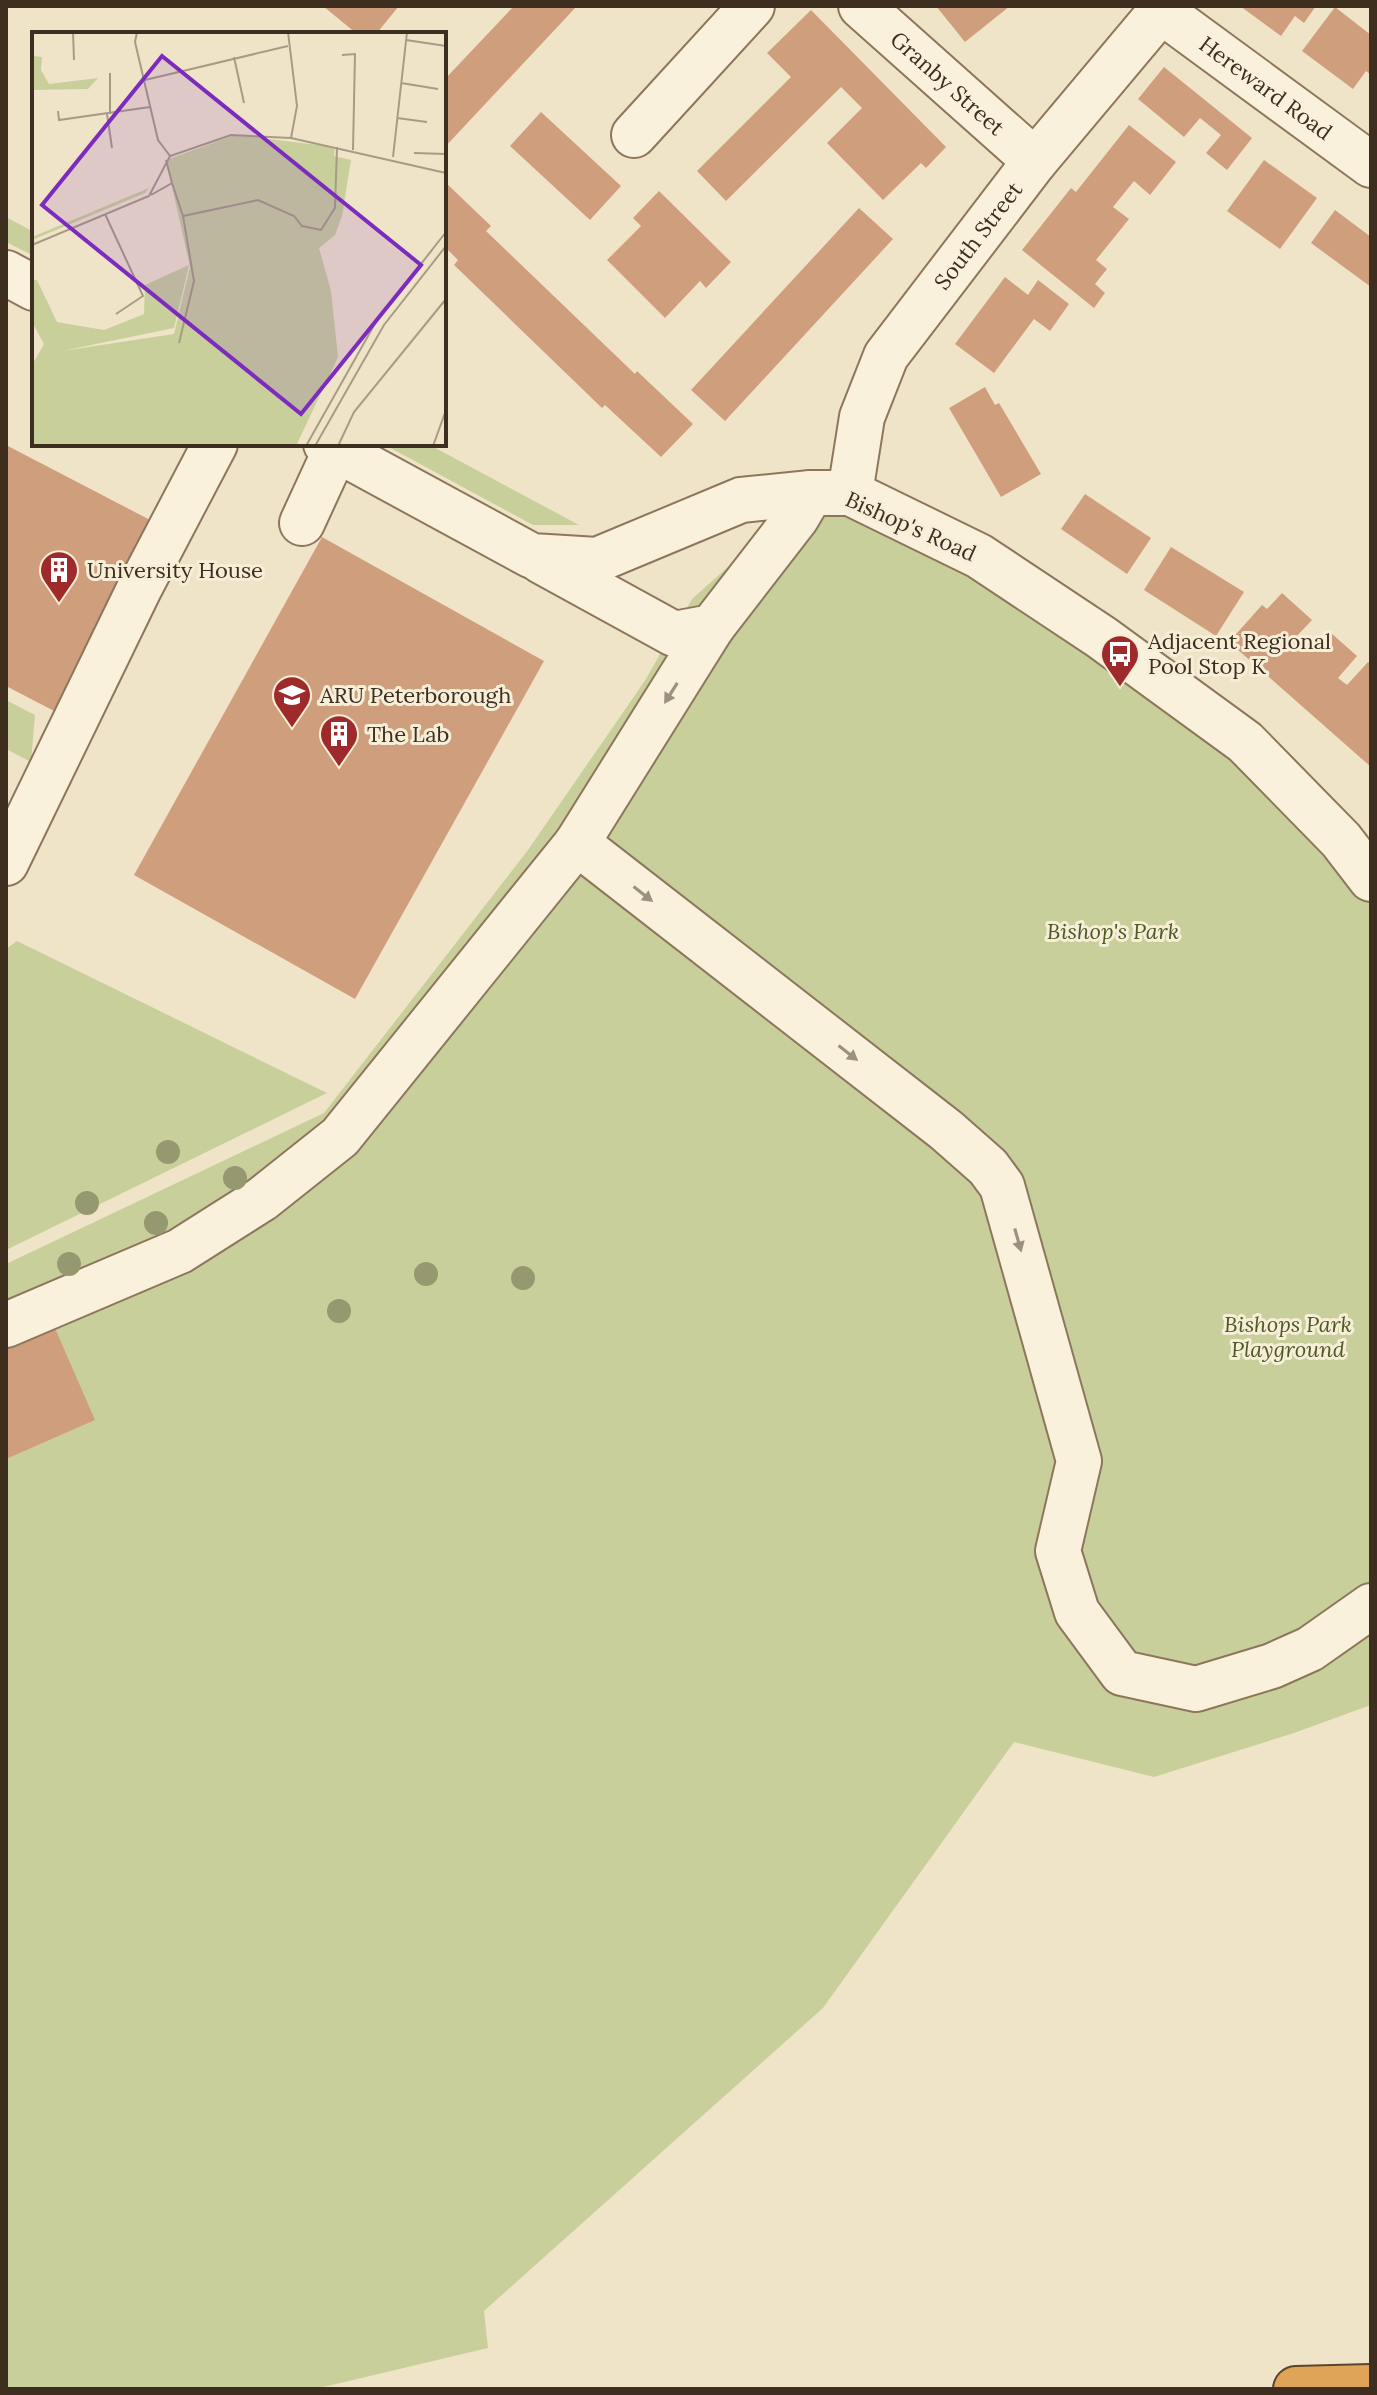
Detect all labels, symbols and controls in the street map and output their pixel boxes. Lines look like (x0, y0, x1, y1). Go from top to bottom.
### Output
street label: Granby Street (885, 25, 1011, 142)
street label: Hereward Road (1194, 30, 1338, 146)
inset map (32, 32, 446, 446)
street label: South Street (928, 176, 1028, 295)
street label: Bishop's Road (841, 485, 981, 567)
building icon: University House (38, 549, 80, 604)
place label: University House (87, 556, 263, 584)
place label: Adjacent Regional Pool Stop K (1147, 627, 1331, 680)
bus stop icon: Adjacent Regional Pool Stop K (1099, 633, 1141, 688)
school or university icon: ARU Peterborough (271, 674, 313, 729)
place label: ARU Peterborough (319, 681, 511, 709)
one-way arrow (664, 682, 678, 704)
building icon: The Lab (318, 713, 360, 768)
place label: The Lab (367, 720, 449, 748)
one-way arrow (633, 885, 653, 901)
park label: Bishop's Park (1047, 917, 1179, 945)
one-way arrow (838, 1045, 858, 1061)
one-way arrow (1012, 1228, 1025, 1252)
park label: Bishops Park Playground (1224, 1310, 1352, 1363)

